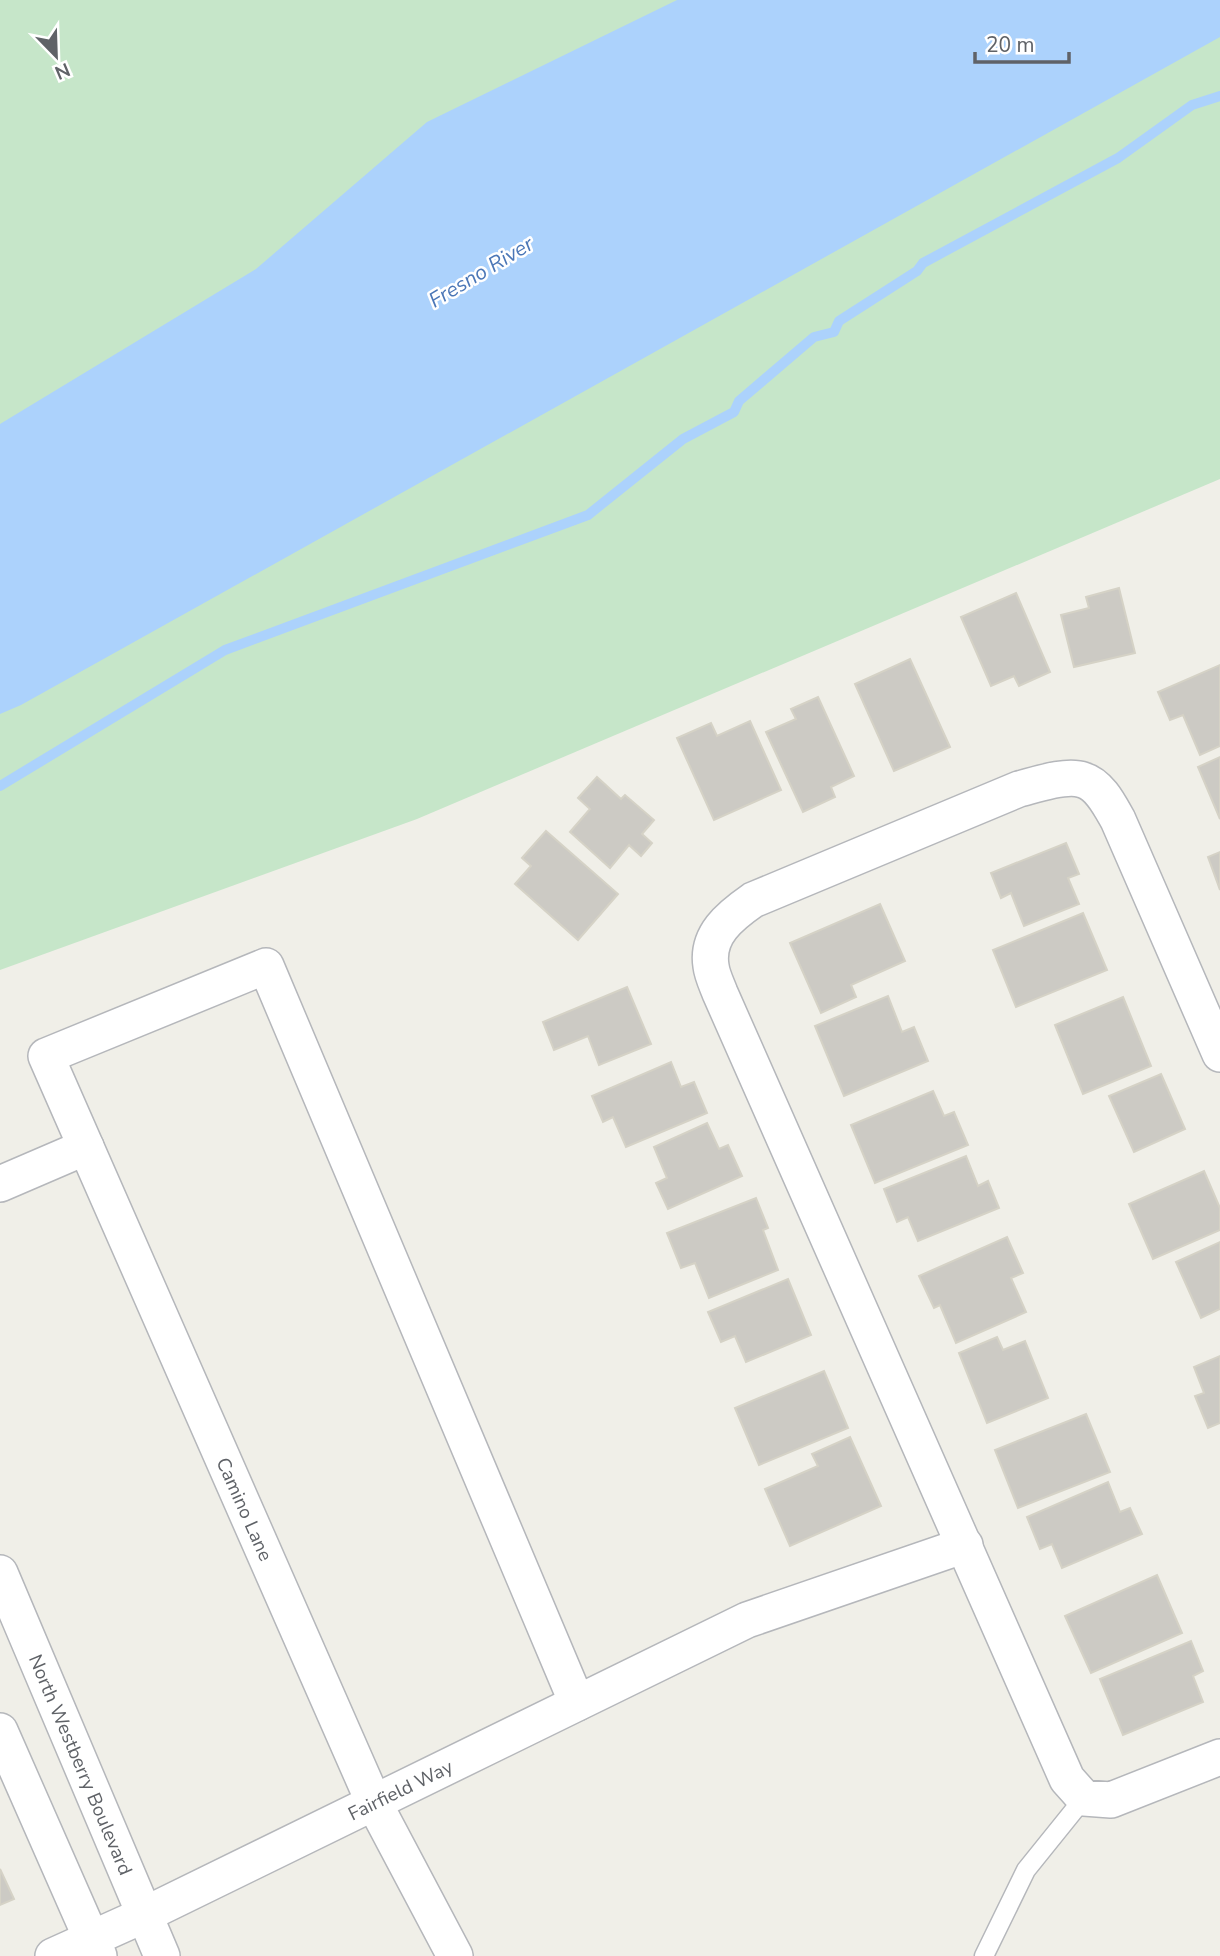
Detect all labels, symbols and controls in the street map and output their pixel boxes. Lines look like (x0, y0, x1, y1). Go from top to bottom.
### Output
north arrow (21, 21, 91, 91)
scale bar (975, 21, 1070, 65)
text: 20 m (986, 31, 1035, 59)
text: N (51, 56, 74, 85)
water label: Fresno River (424, 230, 539, 314)
street label: Camino Lane (210, 1454, 278, 1565)
street label: North Westberry Boulevard (22, 1651, 138, 1879)
street label: Fairfield Way (344, 1754, 458, 1827)

